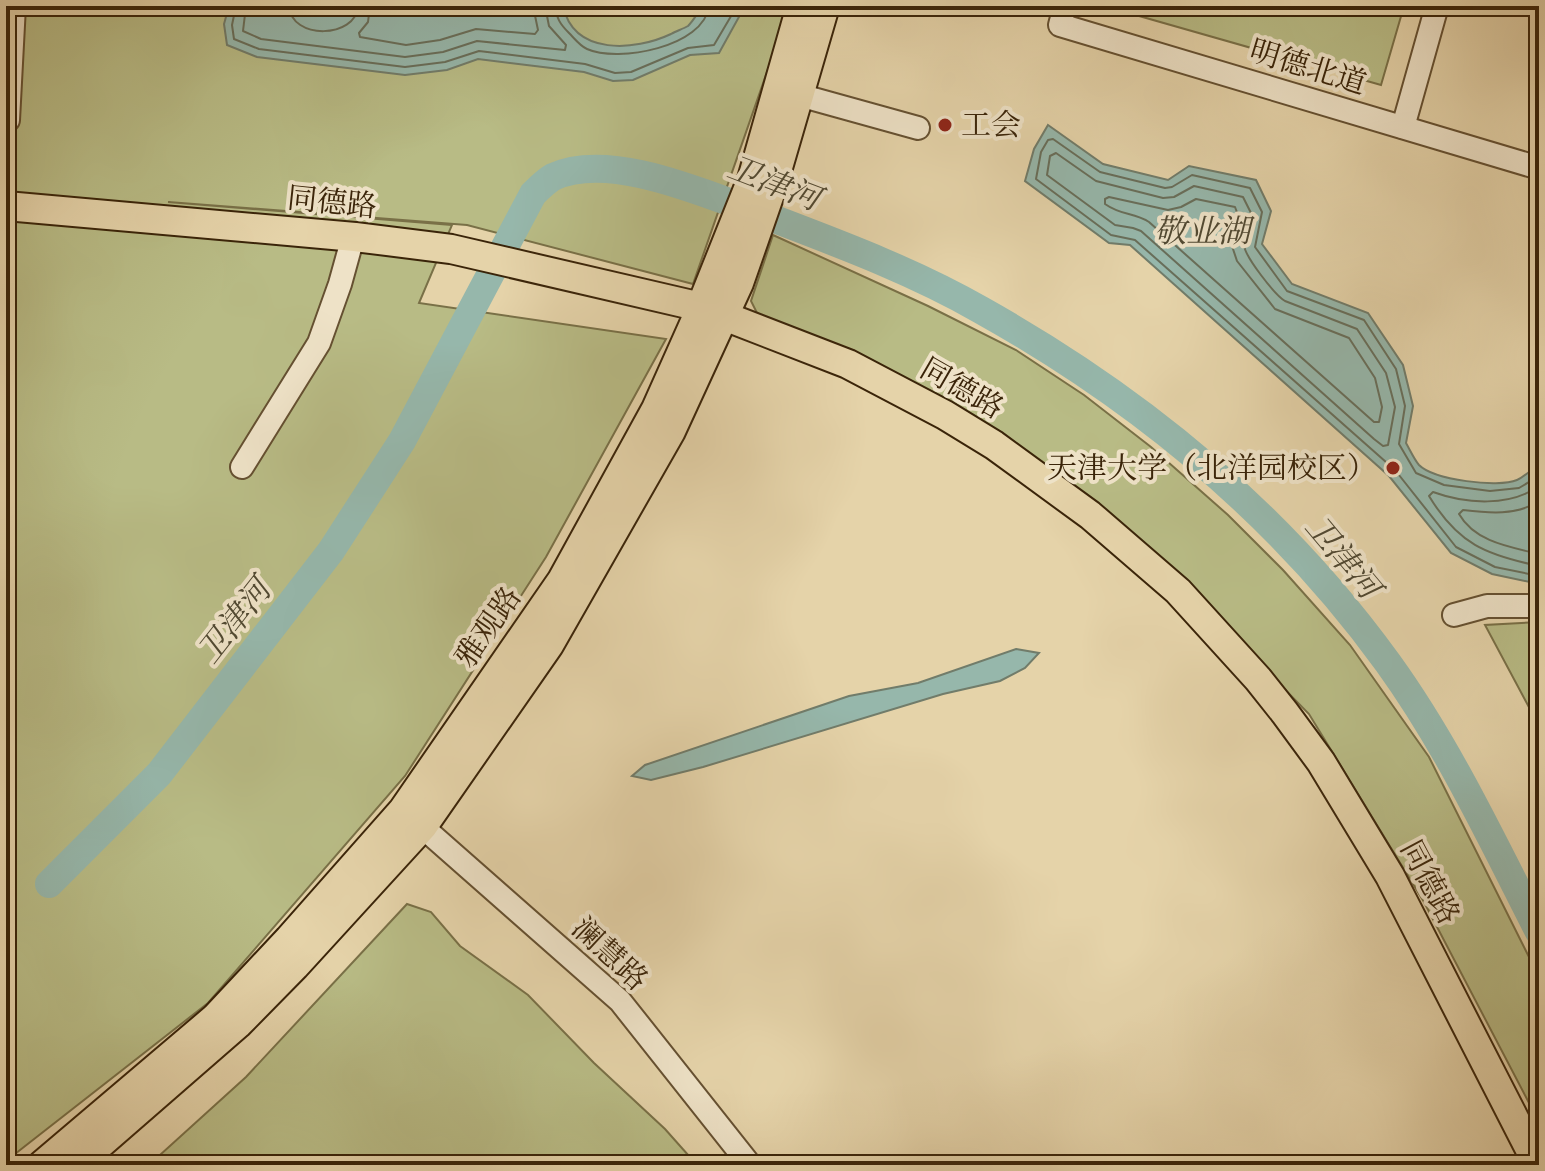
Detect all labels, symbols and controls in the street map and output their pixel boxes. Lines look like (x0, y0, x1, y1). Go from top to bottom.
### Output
street label: 明德北道 (1245, 32, 1371, 102)
place label: 工会 (961, 107, 1021, 143)
marker: 工会 (936, 116, 954, 134)
water label: 卫津河 (722, 148, 830, 221)
street label: 同德路 (285, 179, 379, 225)
water label: 敬业湖 (1154, 212, 1255, 251)
street label: 同德路 (914, 350, 1010, 426)
place label: 天津大学（北洋园校区） (1047, 450, 1377, 486)
marker: 天津大学（北洋园校区） (1384, 459, 1402, 477)
water label: 卫津河 (1297, 508, 1392, 610)
water label: 卫津河 (189, 568, 282, 671)
street label: 雅观路 (447, 580, 529, 674)
street label: 同德路 (1393, 834, 1467, 930)
street label: 澜慧路 (565, 910, 655, 998)

